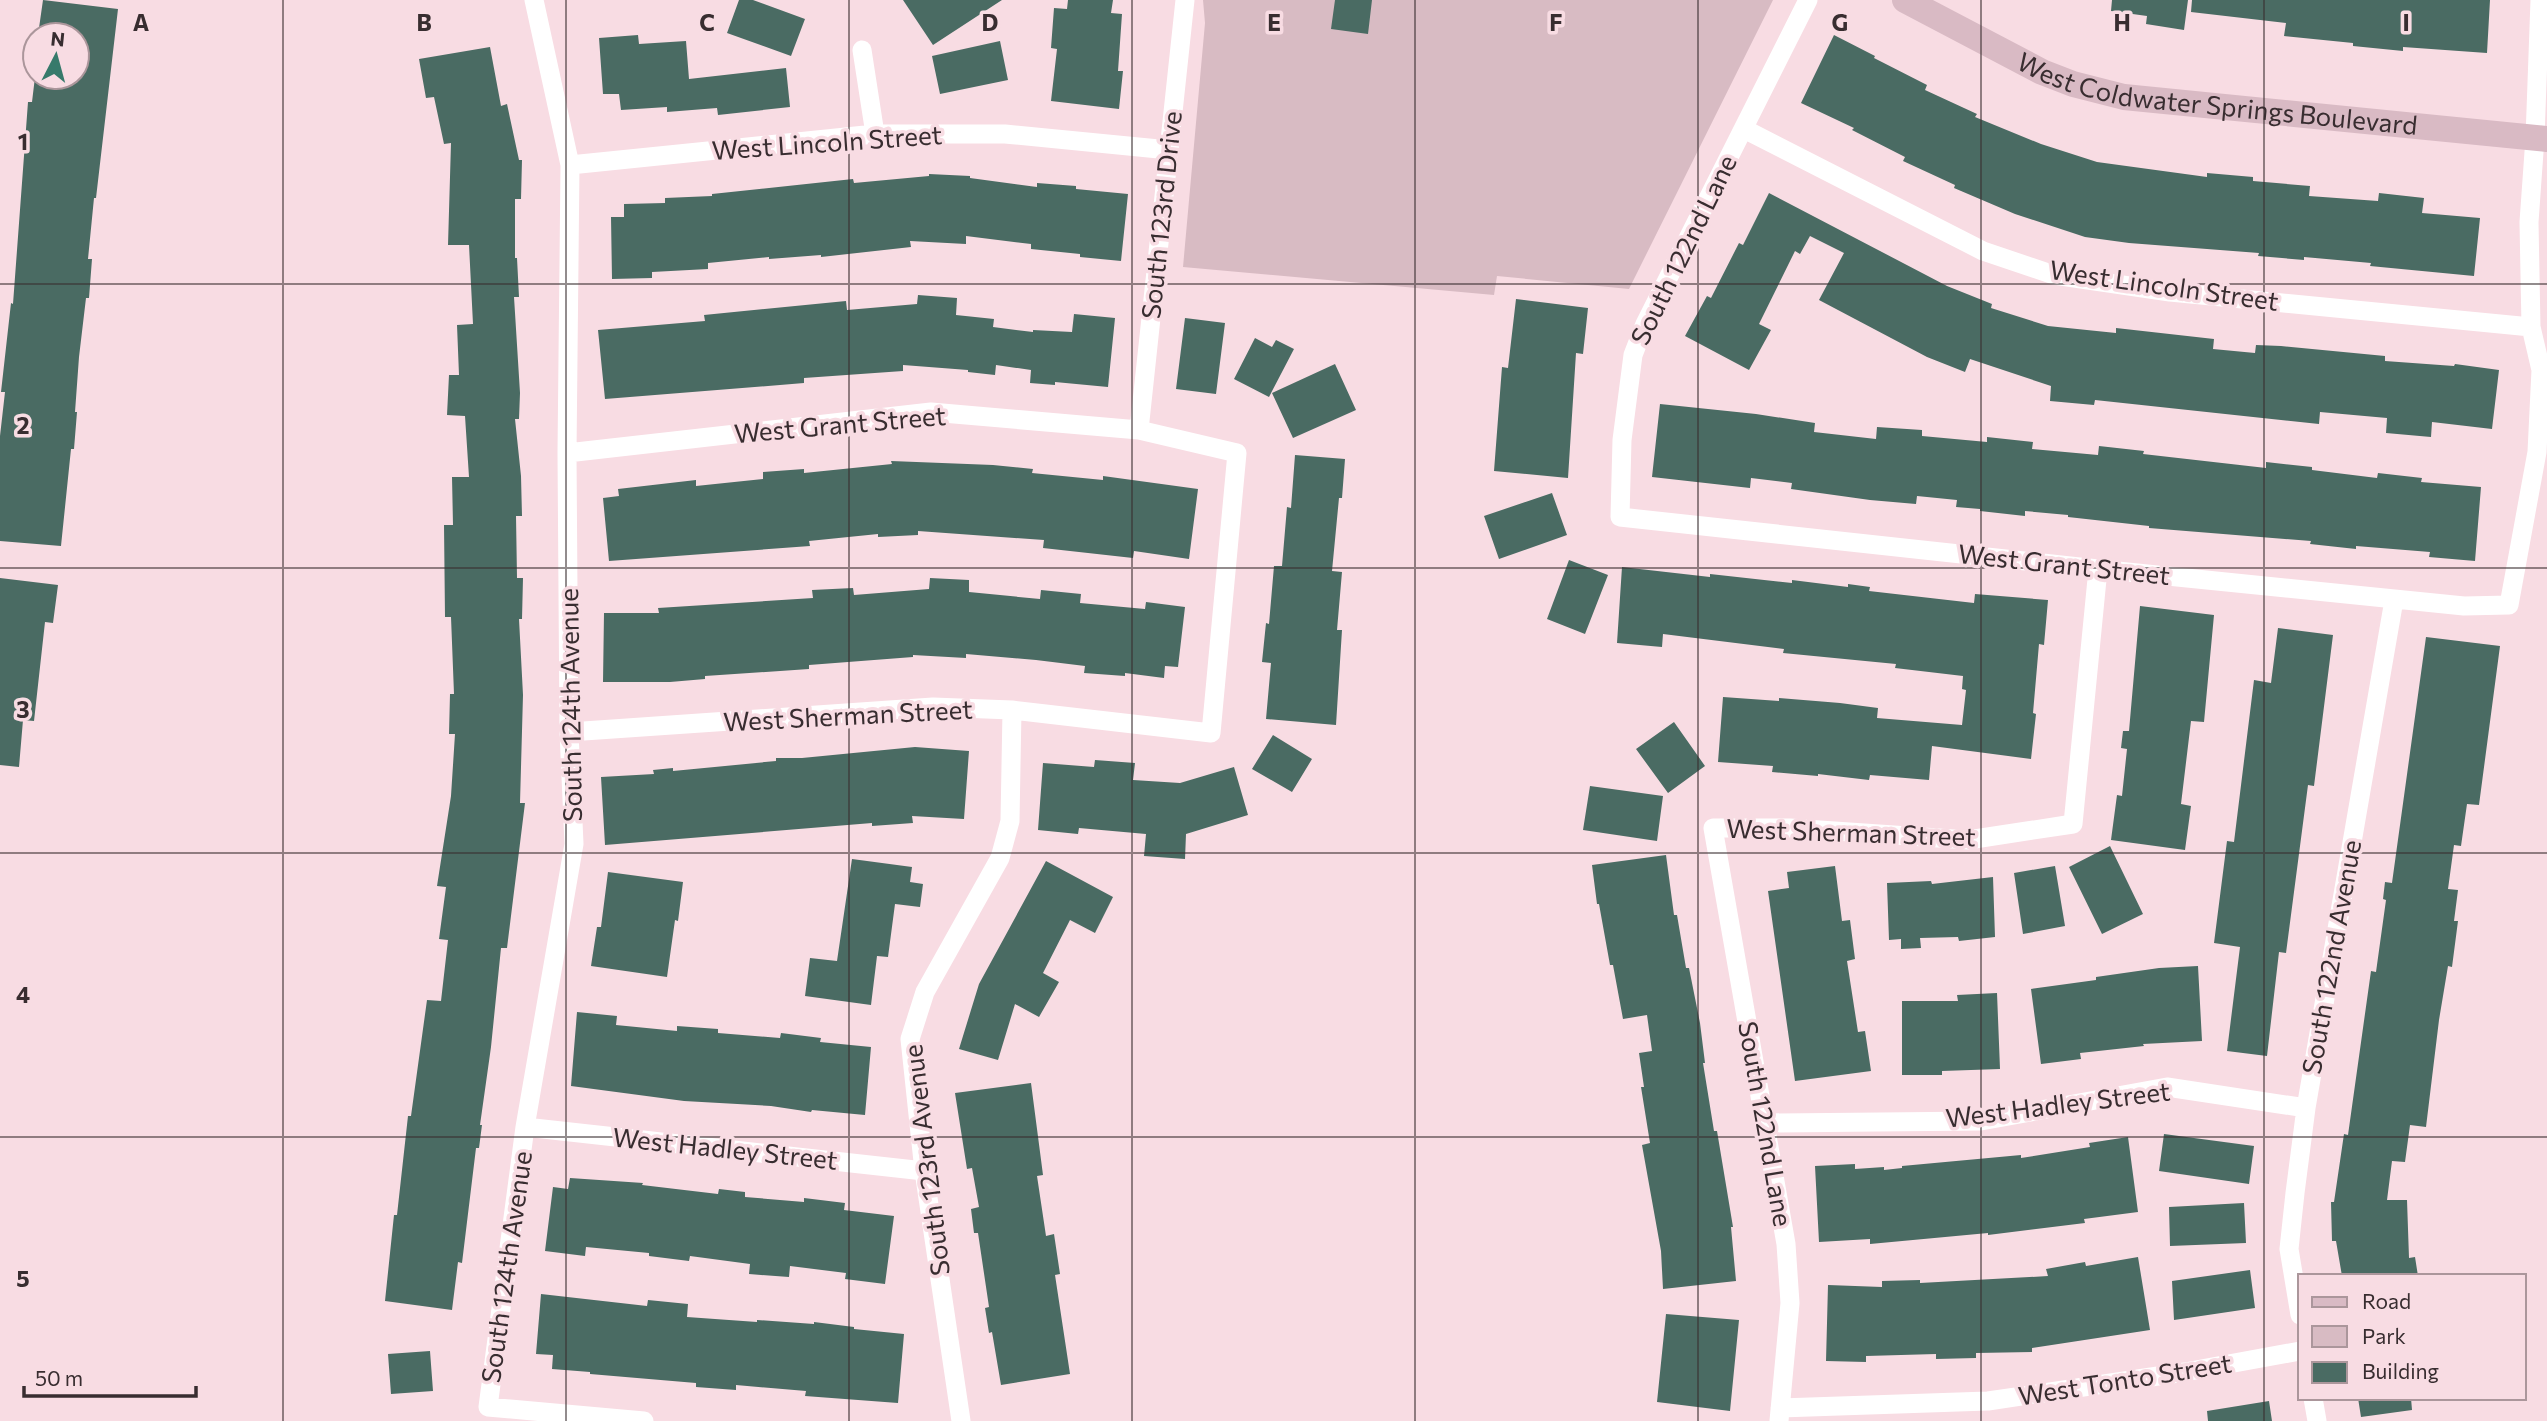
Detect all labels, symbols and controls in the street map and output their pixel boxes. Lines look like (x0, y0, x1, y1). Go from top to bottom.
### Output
text: A (133, 8, 150, 36)
text: B (416, 8, 432, 36)
text: C (699, 8, 715, 36)
text: D (982, 8, 999, 36)
text: E (1267, 8, 1281, 36)
text: F (1549, 8, 1563, 36)
text: G (1832, 8, 1848, 36)
text: H (2113, 8, 2131, 36)
text: I (2402, 8, 2410, 36)
north arrow (21, 21, 91, 91)
text: N (50, 26, 66, 51)
street label: West Coldwater Springs Boulevard (2012, 45, 2419, 140)
street label: South 123rd Drive (1134, 109, 1187, 320)
street label: West Lincoln Street (711, 118, 943, 165)
text: 1 (18, 127, 28, 155)
street label: South 122nd Lane (1623, 149, 1742, 350)
street label: West Lincoln Street (2048, 253, 2281, 316)
street label: West Grant Street (733, 399, 947, 448)
text: 2 (16, 411, 30, 439)
street label: West Grant Street (1957, 537, 2172, 590)
street label: South 124th Avenue (552, 588, 587, 822)
street label: West Sherman Street (722, 692, 973, 737)
text: 3 (16, 695, 30, 723)
street label: West Sherman Street (1726, 812, 1976, 851)
street label: South 122nd Avenue (2295, 837, 2366, 1076)
text: 4 (16, 980, 30, 1008)
street label: South 122nd Lane (1733, 1019, 1800, 1229)
street label: South 123rd Avenue (896, 1043, 955, 1278)
street label: West Hadley Street (1944, 1074, 2172, 1133)
street label: West Hadley Street (611, 1120, 839, 1175)
street label: South 124th Avenue (474, 1149, 537, 1385)
text: 5 (16, 1264, 30, 1292)
legend (2298, 1274, 2526, 1400)
text: Road (2362, 1288, 2411, 1313)
text: Park (2362, 1323, 2406, 1348)
street label: West Tonto Street (2016, 1346, 2234, 1411)
scale bar (24, 1354, 196, 1398)
text: Building (2362, 1358, 2439, 1383)
text: 50 m (35, 1365, 83, 1390)

